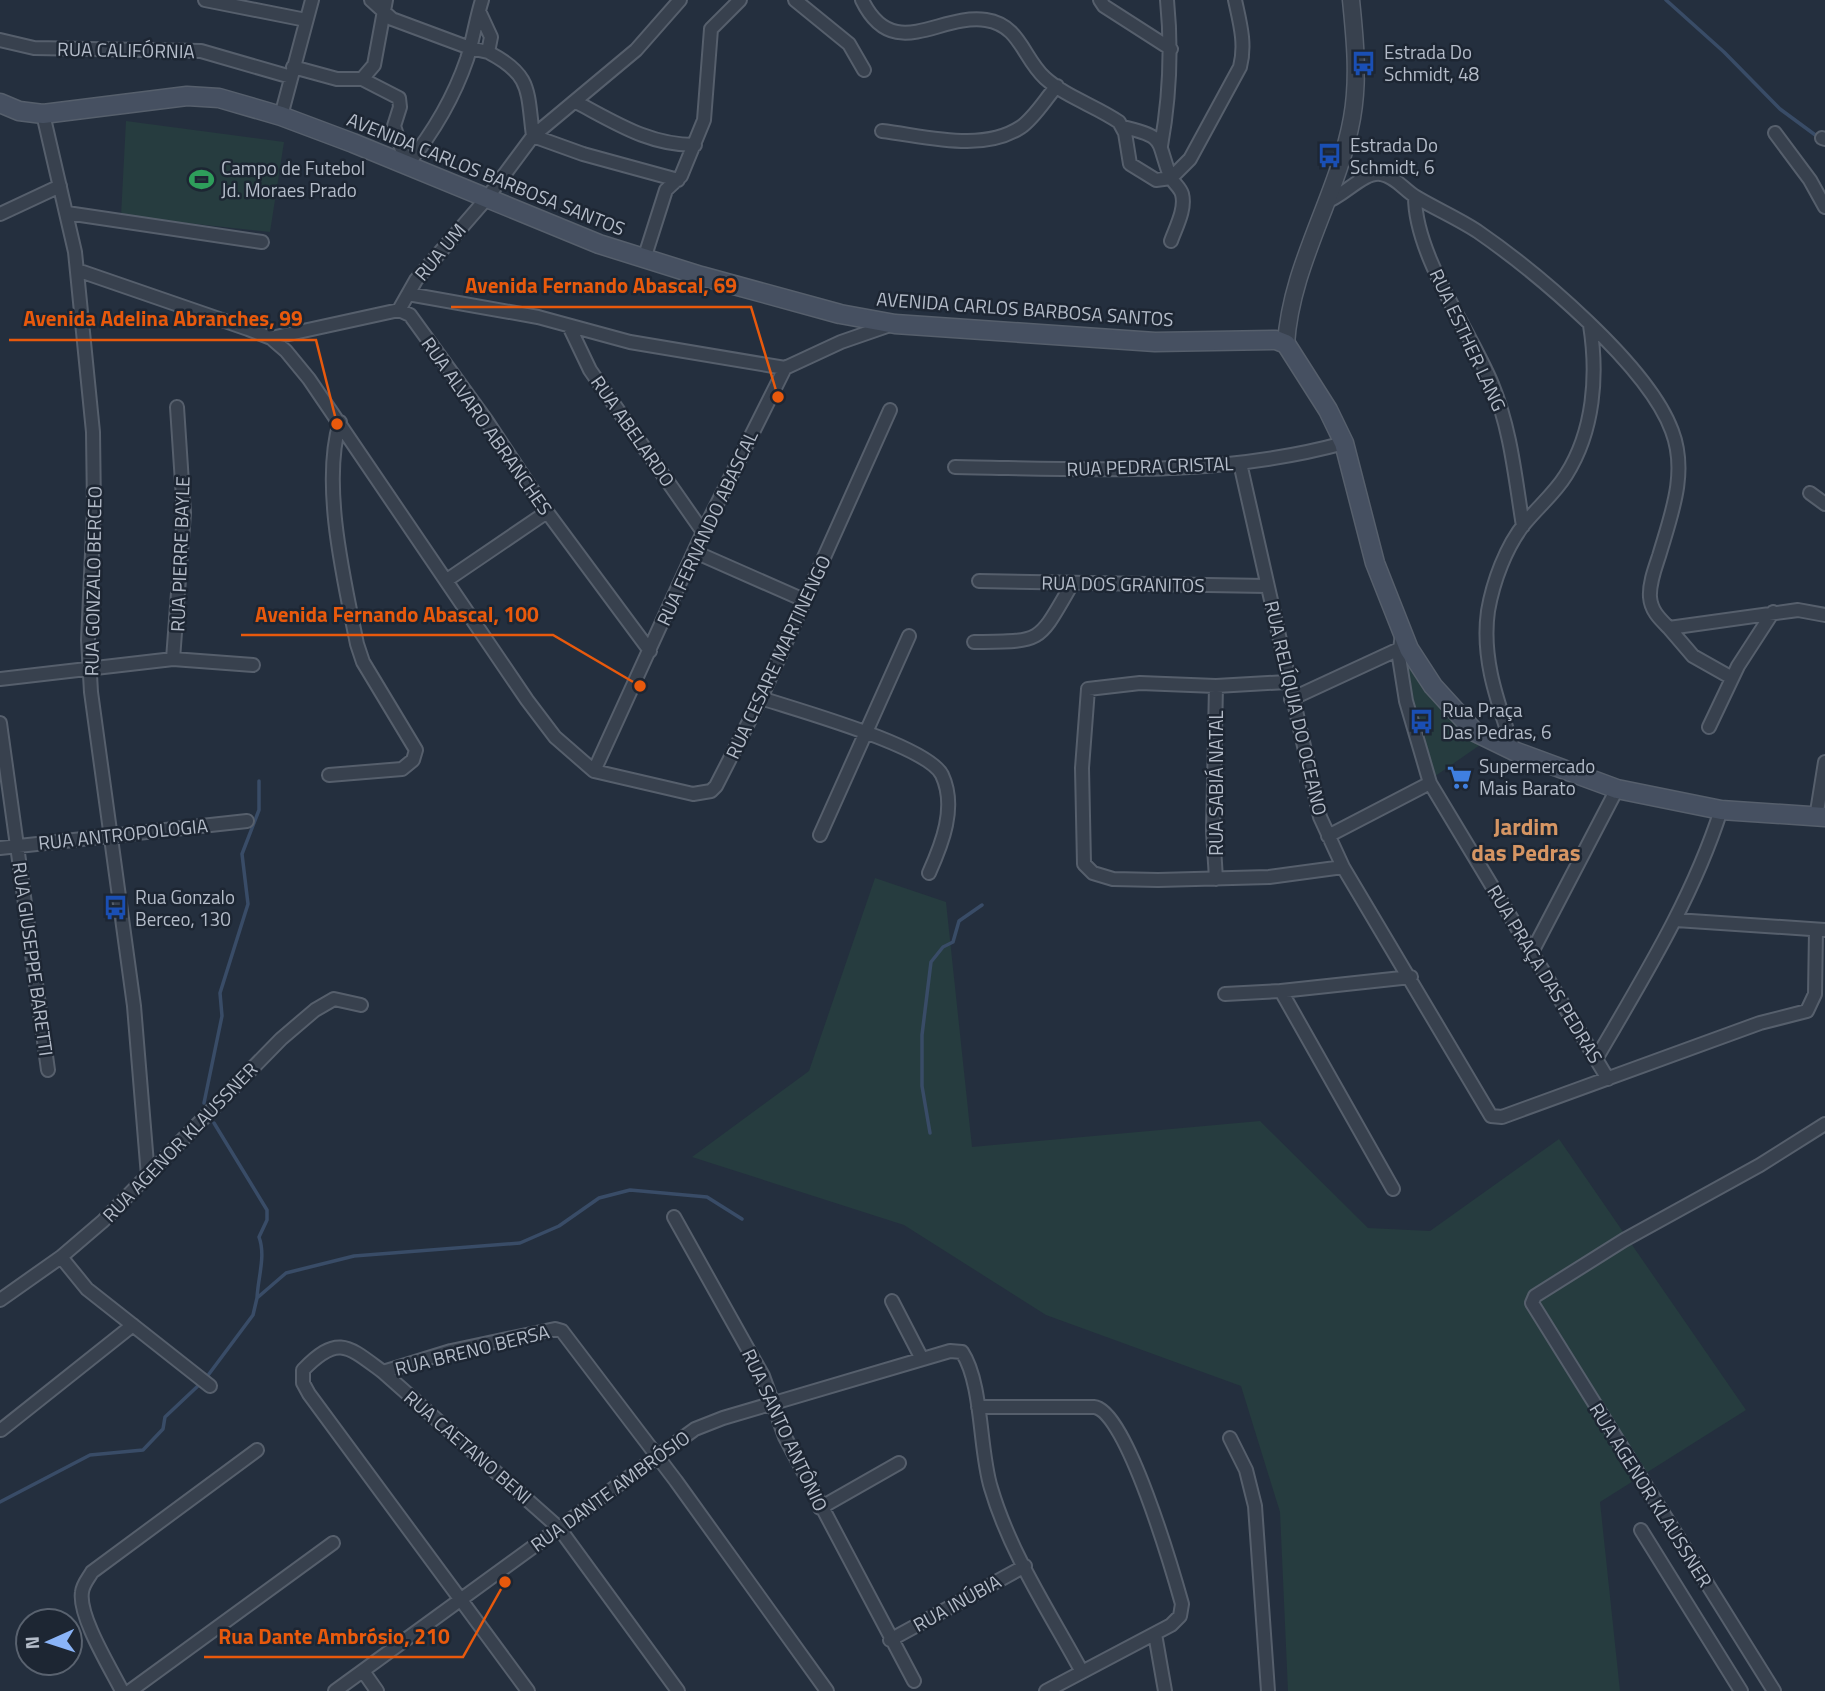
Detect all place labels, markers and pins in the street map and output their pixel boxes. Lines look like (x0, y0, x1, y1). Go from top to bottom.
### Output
place label: Estrada Do Schmidt, 48 (1384, 37, 1480, 88)
bus stop icon: Estrada Do Schmidt, 48 (1350, 49, 1378, 77)
place label: Estrada Do Schmidt, 6 (1350, 130, 1438, 181)
bus stop icon: Estrada Do Schmidt, 6 (1316, 142, 1344, 170)
place label: Campo de Futebol Jd. Moraes Prado (221, 153, 365, 204)
sports icon: Campo de Futebol Jd. Moraes Prado (187, 165, 215, 193)
callout: Avenida Fernando Abascal, 69 (451, 265, 751, 307)
callout: Avenida Adelina Abranches, 99 (9, 298, 316, 340)
callout: Avenida Fernando Abascal, 100 (241, 593, 553, 635)
place label: Rua Praça Das Pedras, 6 (1442, 695, 1552, 746)
bus stop icon: Rua Praça Das Pedras, 6 (1408, 707, 1436, 735)
place label: Supermercado Mais Barato (1479, 751, 1595, 802)
supermarket icon: Supermercado Mais Barato (1445, 763, 1473, 791)
place label: Rua Gonzalo Berceo, 130 (135, 882, 235, 933)
bus stop icon: Rua Gonzalo Berceo, 130 (101, 894, 129, 922)
callout: Rua Dante Ambrósio, 210 (204, 1615, 463, 1657)

